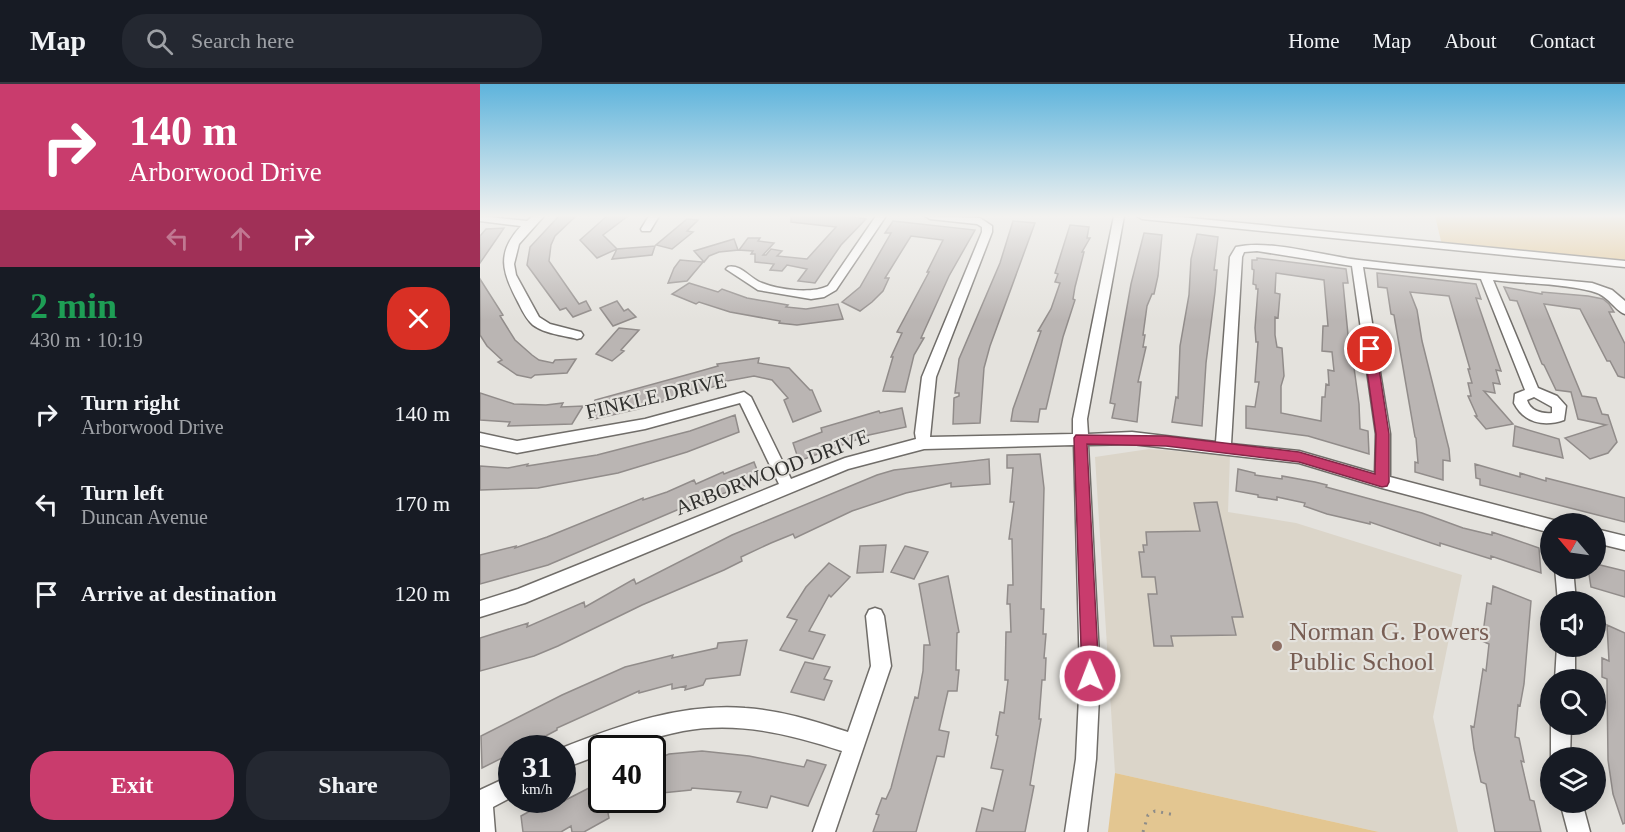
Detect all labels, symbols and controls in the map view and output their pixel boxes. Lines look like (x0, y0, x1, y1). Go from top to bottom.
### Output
search box (122, 14, 542, 68)
text: Map (30, 25, 86, 56)
icon: search (143, 25, 176, 58)
text: Search here (191, 28, 294, 53)
text: Home (1288, 29, 1340, 53)
text: Map (1373, 29, 1411, 53)
text: About (1444, 29, 1497, 53)
text: Contact (1530, 29, 1595, 53)
icon: right (30, 108, 108, 186)
text: 140 m (129, 108, 238, 154)
text: Arborwood Drive (129, 157, 322, 187)
icon: left (161, 222, 194, 255)
icon: ahead (224, 222, 257, 255)
icon: right (287, 222, 320, 255)
text: 2 min (30, 286, 117, 326)
button: close (387, 287, 450, 350)
pin (1344, 323, 1395, 374)
text: 430 m · 10:19 (30, 329, 143, 351)
icon: arrive (1353, 332, 1386, 365)
street label: FINKLE DRIVE (583, 368, 729, 424)
text: Turn right (81, 390, 180, 415)
icon: right (30, 398, 63, 431)
text: 140 m (394, 401, 450, 426)
text: Arborwood Drive (81, 416, 224, 438)
street label: ARBORWOOD DRIVE (672, 424, 872, 520)
text: Turn left (81, 480, 164, 505)
icon: left (30, 488, 63, 521)
text: 170 m (394, 491, 450, 516)
text: Duncan Avenue (81, 506, 208, 528)
north arrow (1540, 513, 1606, 579)
map controls (1540, 513, 1606, 813)
icon: arrive (30, 578, 63, 611)
text: Arrive at destination (81, 581, 277, 606)
text: 120 m (394, 581, 450, 606)
button: sound (1540, 591, 1606, 657)
place label: Norman G. Powers Public School (1289, 617, 1489, 676)
marker: Norman G. Powers Public School (1270, 639, 1284, 653)
position arrow (1058, 644, 1122, 708)
button: search (1540, 669, 1606, 735)
speed limit sign: 40 (588, 735, 666, 813)
button: layers (1540, 747, 1606, 813)
text: 31 (522, 750, 552, 783)
button: Exit (30, 751, 234, 820)
button: Share (246, 751, 450, 820)
text: km/h (522, 781, 552, 797)

